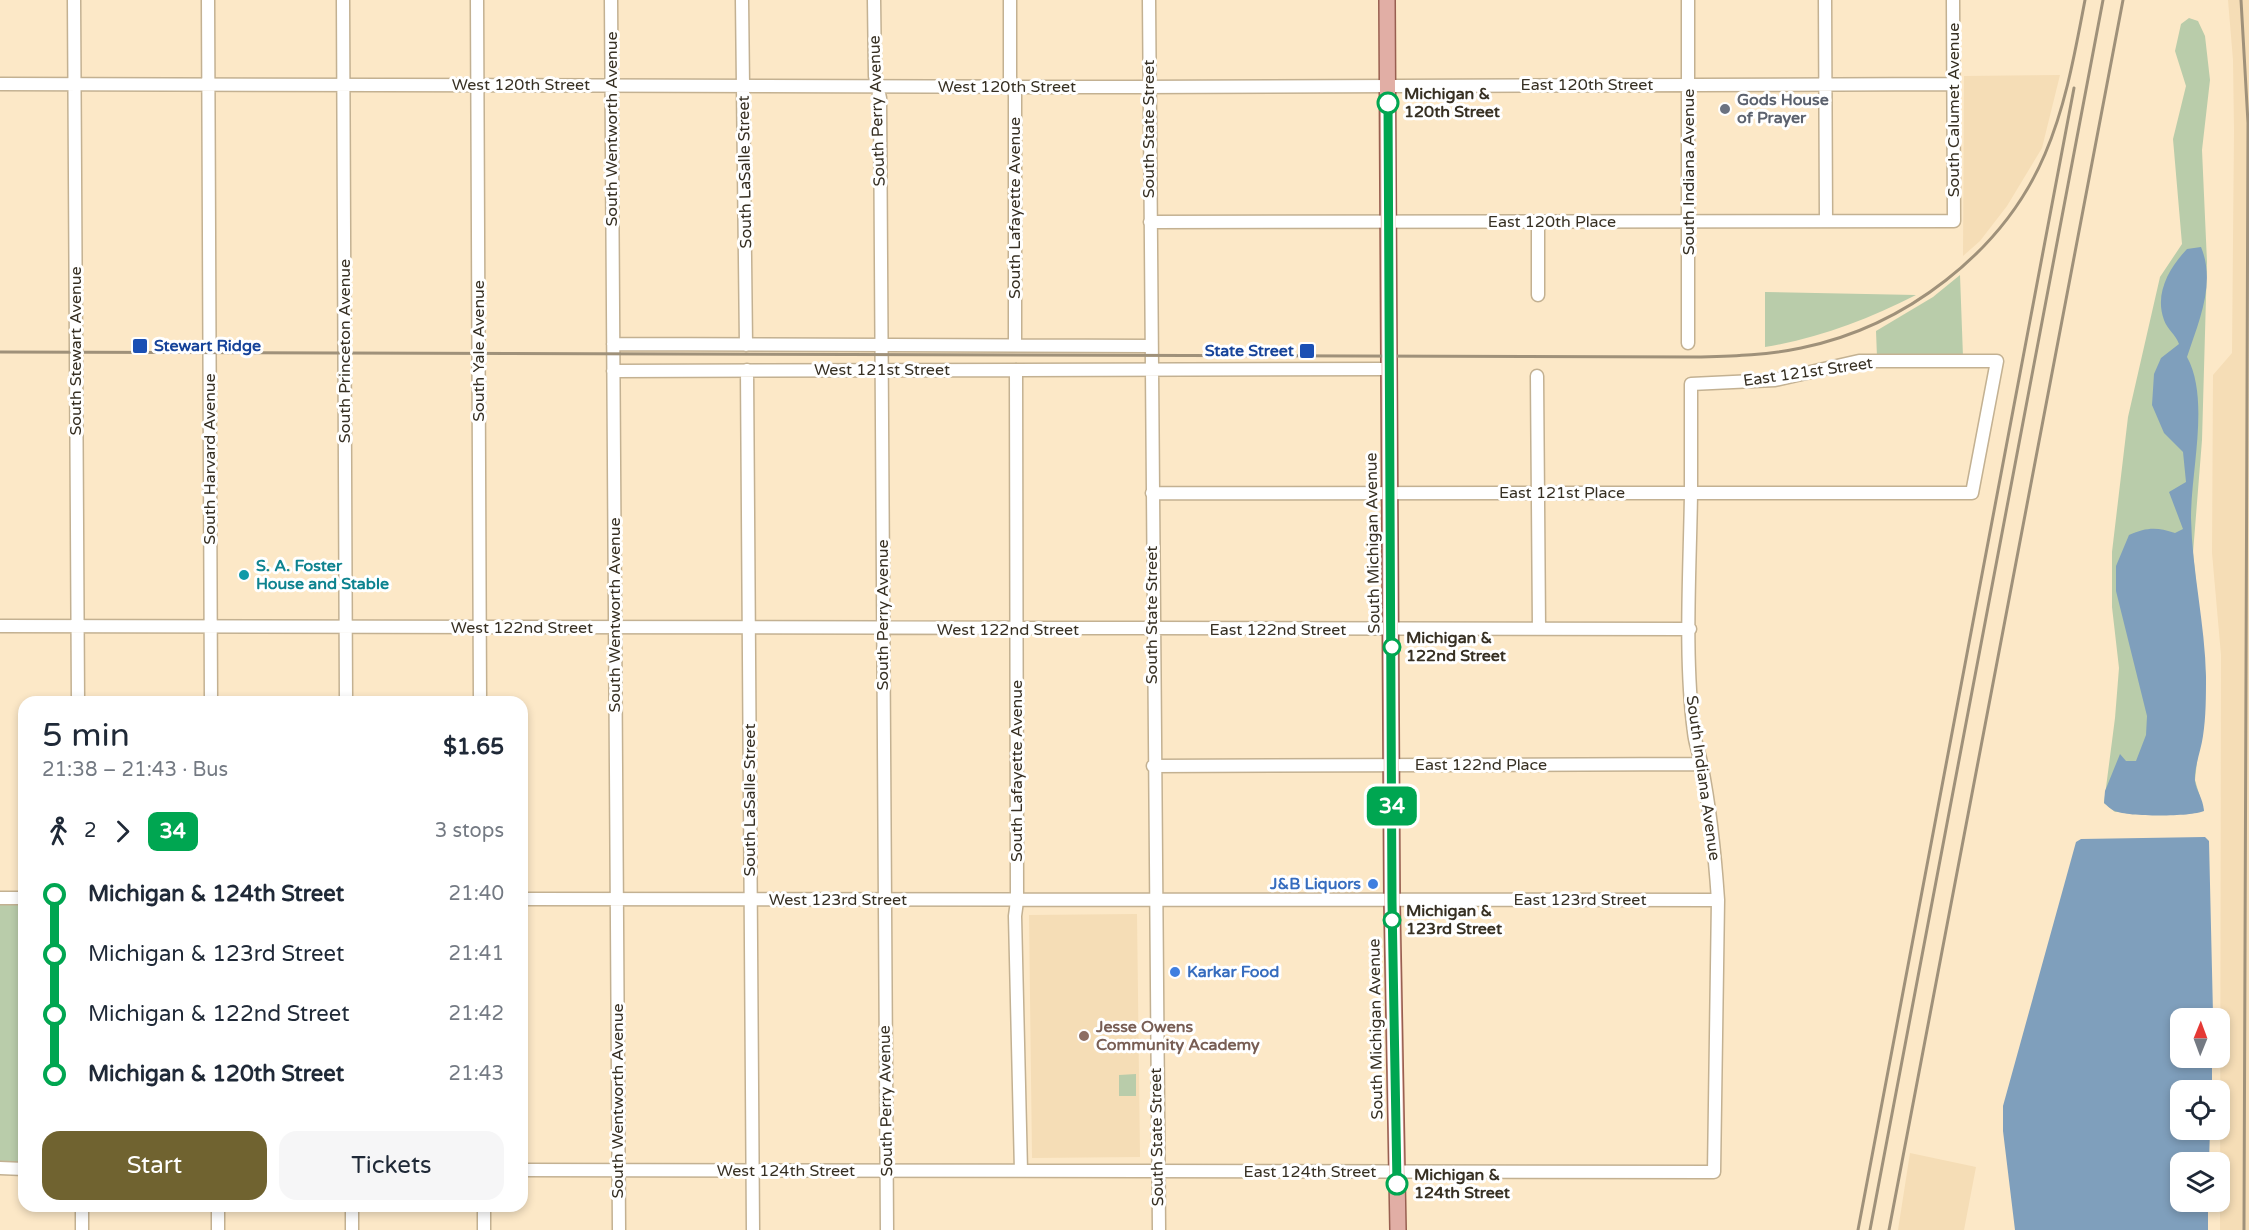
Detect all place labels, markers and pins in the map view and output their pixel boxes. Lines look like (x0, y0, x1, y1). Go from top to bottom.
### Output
place label: Michigan & 120th Street (1404, 84, 1501, 122)
place label: Gods House of Prayer (1737, 90, 1829, 128)
marker: Michigan & 120th Street (1377, 92, 1399, 114)
marker: Gods House of Prayer (1718, 102, 1732, 116)
place label: Stewart Ridge (154, 336, 261, 356)
marker: Stewart Ridge (131, 337, 149, 355)
place label: State Street (1205, 341, 1295, 361)
marker: State Street (1298, 342, 1316, 360)
place label: S. A. Foster House and Stable (256, 556, 389, 594)
marker: S. A. Foster House and Stable (237, 568, 251, 582)
place label: Michigan & 122nd Street (1406, 628, 1507, 666)
marker: Michigan & 122nd Street (1383, 638, 1401, 656)
place label: J&B Liquors (1269, 874, 1361, 894)
marker: J&B Liquors (1366, 877, 1380, 891)
place label: Michigan & 123rd Street (1406, 901, 1503, 939)
marker: Michigan & 123rd Street (1383, 911, 1401, 929)
place label: Karkar Food (1187, 962, 1279, 982)
marker: Karkar Food (1168, 965, 1182, 979)
place label: Jesse Owens Community Academy (1095, 1017, 1260, 1055)
marker: Jesse Owens Community Academy (1077, 1029, 1091, 1043)
place label: Michigan & 124th Street (1414, 1165, 1511, 1203)
marker: Michigan & 124th Street (1386, 1173, 1408, 1195)

